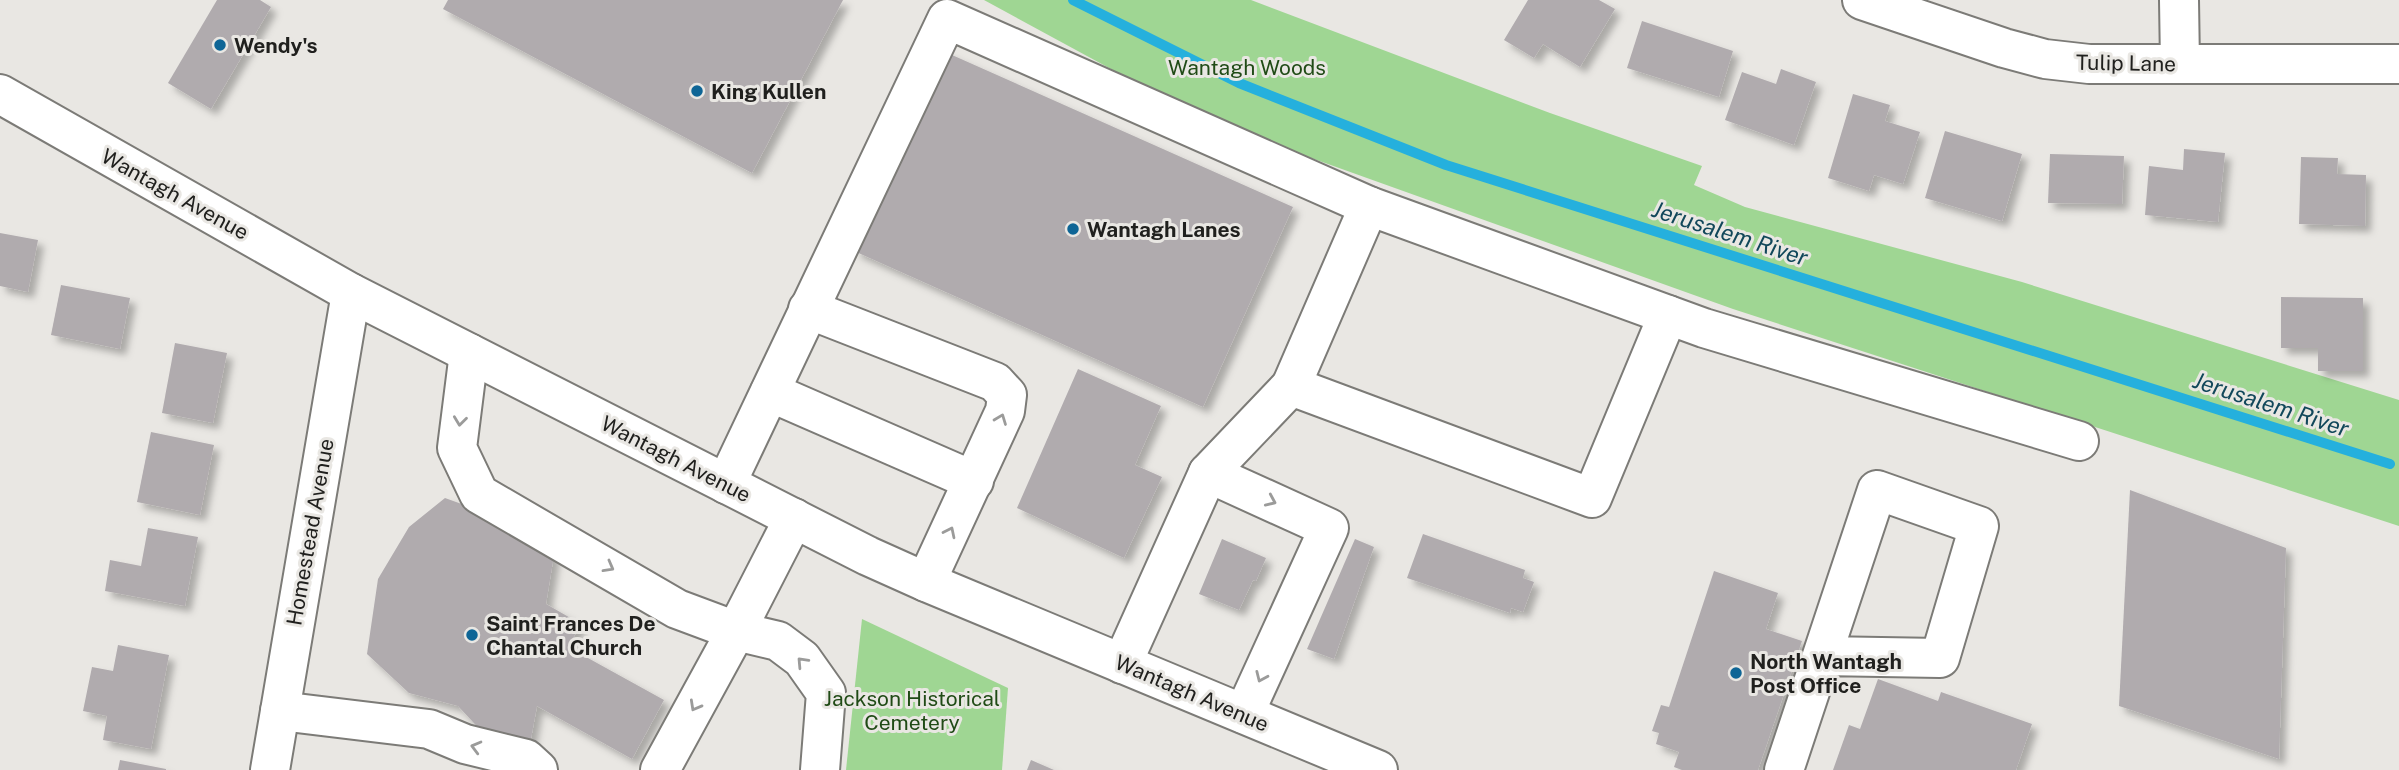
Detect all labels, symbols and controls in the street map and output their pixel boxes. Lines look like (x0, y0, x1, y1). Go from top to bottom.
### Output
place label: Wendy's (234, 33, 318, 58)
marker: Wendy's (212, 37, 228, 53)
street label: Tulip Lane (2076, 50, 2176, 76)
park label: Wantagh Woods (1168, 55, 1326, 80)
place label: King Kullen (711, 79, 826, 104)
marker: King Kullen (689, 83, 705, 99)
street label: Wantagh Avenue (97, 143, 253, 245)
water label: Jerusalem River (1649, 195, 1812, 271)
place label: Wantagh Lanes (1087, 217, 1241, 242)
marker: Wantagh Lanes (1065, 221, 1081, 237)
water label: Jerusalem River (2190, 366, 2353, 442)
street label: Wantagh Avenue (597, 411, 755, 507)
one-way arrow (993, 413, 1007, 425)
one-way arrow (453, 415, 468, 427)
street label: Homestead Avenue (281, 437, 339, 627)
one-way arrow (1263, 493, 1276, 507)
one-way arrow (942, 527, 956, 539)
one-way arrow (601, 559, 614, 572)
place label: Saint Frances De Chantal Church (486, 611, 656, 660)
marker: Saint Frances De Chantal Church (464, 627, 480, 643)
street label: Wantagh Avenue (1111, 649, 1273, 737)
place label: North Wantagh Post Office (1750, 649, 1902, 698)
one-way arrow (798, 657, 810, 670)
marker: North Wantagh Post Office (1728, 665, 1744, 681)
one-way arrow (1255, 670, 1269, 682)
park label: Jackson Historical Cemetery (824, 686, 1000, 735)
one-way arrow (690, 698, 703, 711)
one-way arrow (470, 741, 482, 755)

